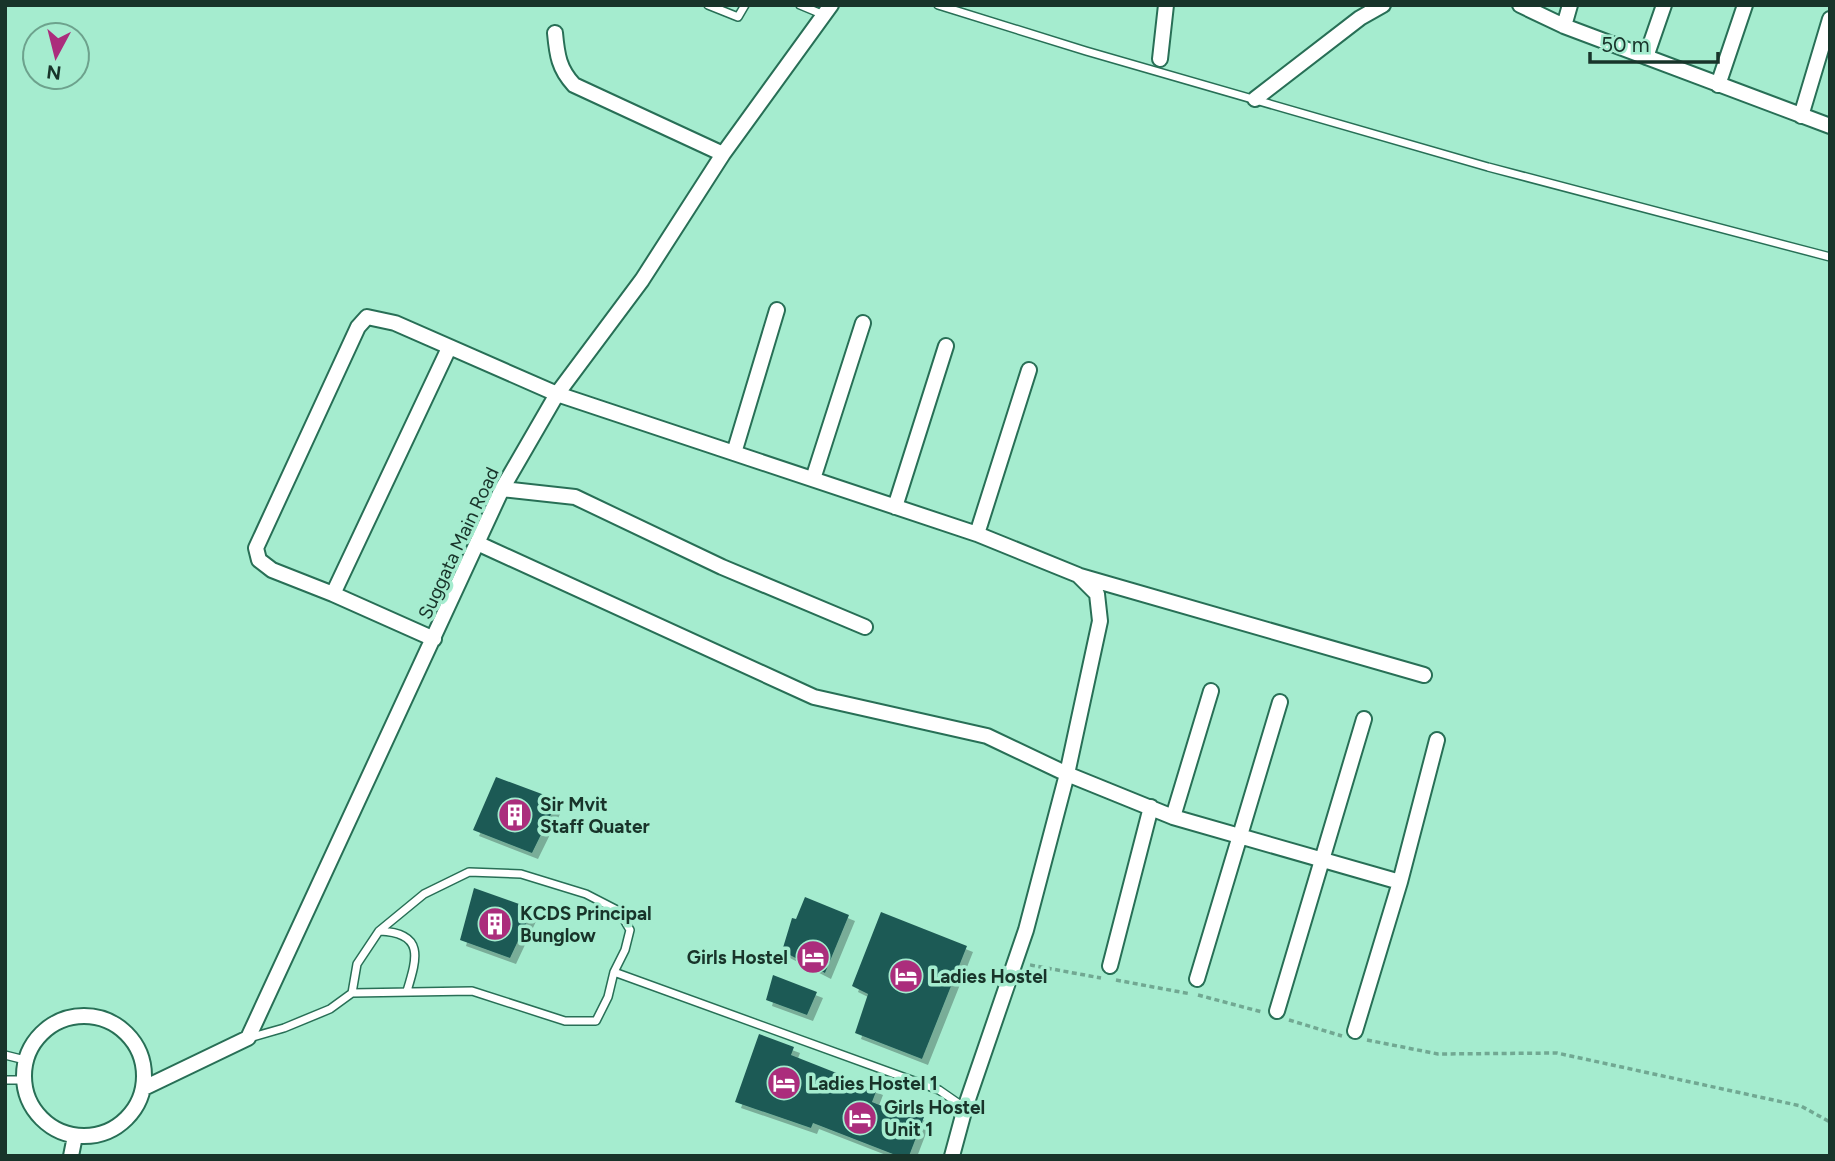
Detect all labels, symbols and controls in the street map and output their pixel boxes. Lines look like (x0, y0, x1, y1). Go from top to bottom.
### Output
north arrow (21, 21, 91, 91)
scale bar (1590, 21, 1718, 65)
text: 50 m (1601, 32, 1650, 57)
text: N (45, 60, 63, 85)
street label: Suggata Main Road (413, 464, 504, 623)
place label: Sir Mvit Staff Quater (540, 793, 650, 838)
building icon: Sir Mvit Staff Quater (496, 796, 534, 834)
place label: KCDS Principal Bunglow (520, 902, 652, 947)
building icon: KCDS Principal Bunglow (476, 905, 514, 943)
hotel icon: Girls Hostel (794, 938, 832, 976)
place label: Girls Hostel (687, 946, 788, 969)
hotel icon: Ladies Hostel (887, 957, 925, 995)
place label: Ladies Hostel (930, 965, 1047, 988)
hotel icon: Ladies Hostel 1 (765, 1064, 803, 1102)
place label: Ladies Hostel 1 (808, 1072, 938, 1095)
place label: Girls Hostel Unit 1 (884, 1096, 985, 1141)
hotel icon: Girls Hostel Unit 1 (841, 1099, 879, 1137)

